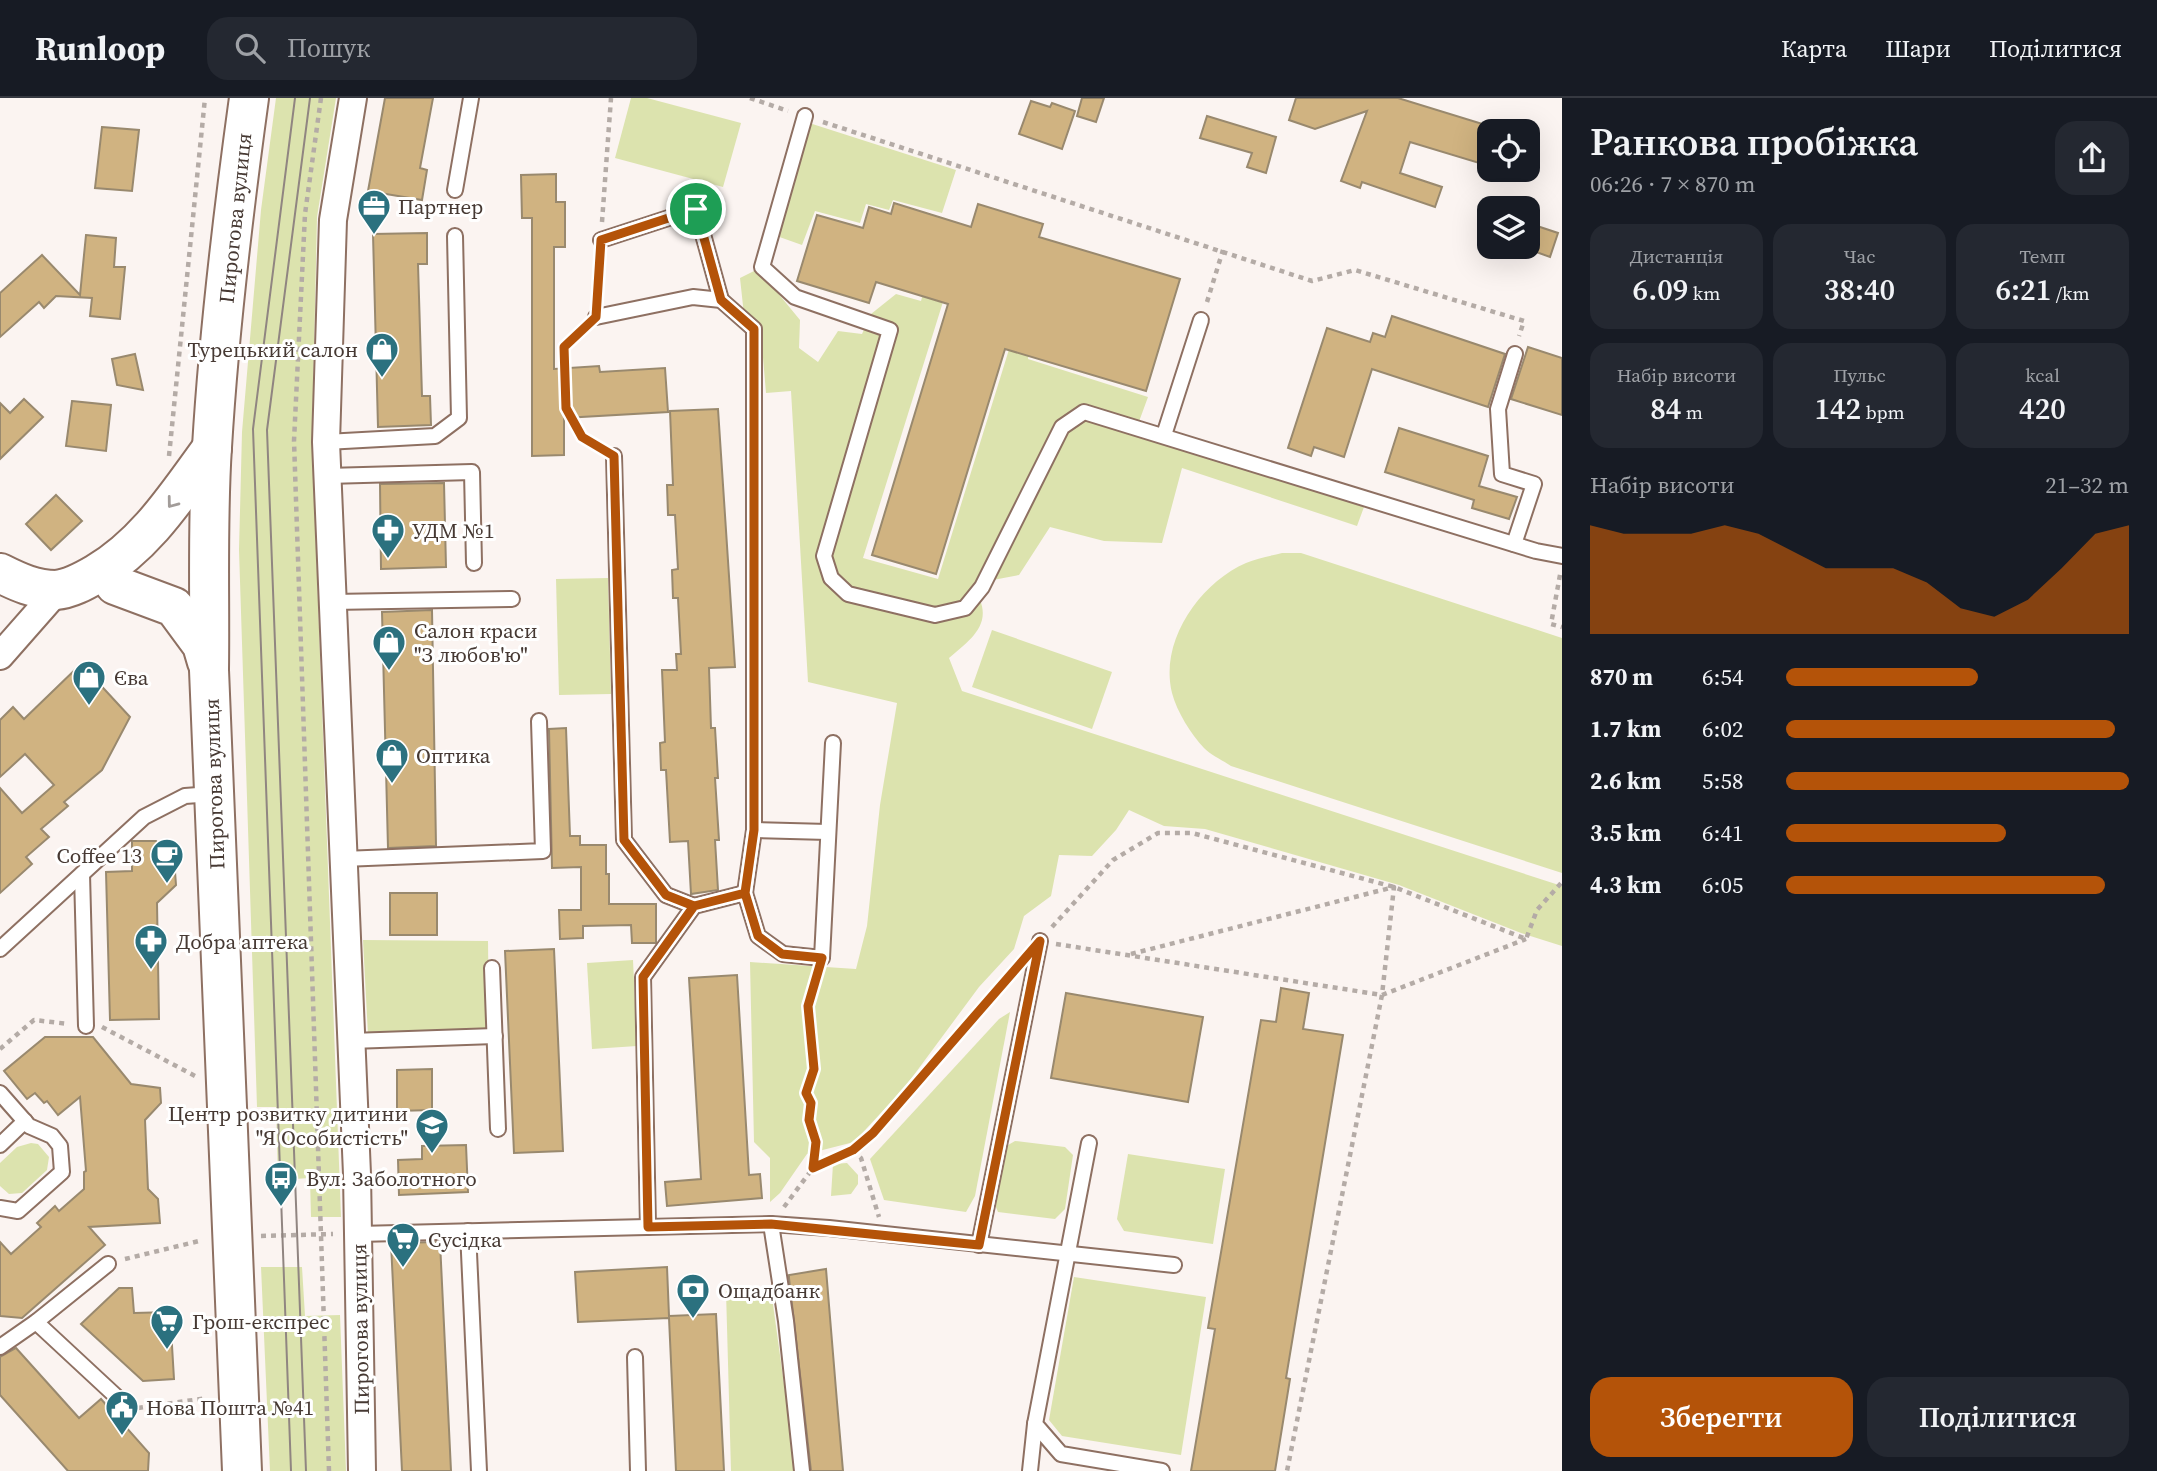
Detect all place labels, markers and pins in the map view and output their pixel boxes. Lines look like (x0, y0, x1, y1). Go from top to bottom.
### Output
pin (666, 179, 726, 239)
office icon: Партнер (355, 187, 393, 236)
place label: Партнер (398, 192, 483, 221)
shop icon: Турецький салон (363, 330, 401, 379)
place label: Турецький салон (188, 335, 358, 364)
pharmacy icon: УДМ №1 (369, 511, 407, 560)
place label: УДМ №1 (412, 516, 494, 545)
place label: Салон краси "З любов'ю" (414, 616, 537, 669)
shop icon: Салон краси "З любов'ю" (370, 623, 408, 672)
shop icon: Єва (70, 658, 108, 707)
place label: Єва (114, 663, 149, 692)
shop icon: Оптика (373, 736, 411, 785)
place label: Оптика (416, 741, 491, 770)
cafe icon: Coffee 13 (148, 836, 186, 885)
place label: Coffee 13 (56, 841, 142, 870)
pharmacy icon: Добра аптека (132, 922, 170, 971)
place label: Добра аптека (176, 927, 309, 956)
place label: Центр розвитку дитини "Я Особистість" (168, 1099, 408, 1152)
school or university icon: Центр розвитку дитини "Я Особистість" (413, 1106, 451, 1155)
bus stop icon: Вул. Заболотного (262, 1159, 300, 1208)
place label: Вул. Заболотного (306, 1164, 477, 1193)
supermarket icon: Сусідка (384, 1220, 422, 1269)
place label: Сусідка (428, 1225, 502, 1254)
bank icon: Ощадбанк (674, 1271, 712, 1320)
place label: Ощадбанк (718, 1276, 821, 1305)
supermarket icon: Грош-експрес (148, 1302, 186, 1351)
place label: Грош-експрес (192, 1307, 330, 1336)
public building icon: Нова Пошта №41 (103, 1388, 141, 1437)
place label: Нова Пошта №41 (146, 1393, 314, 1422)

